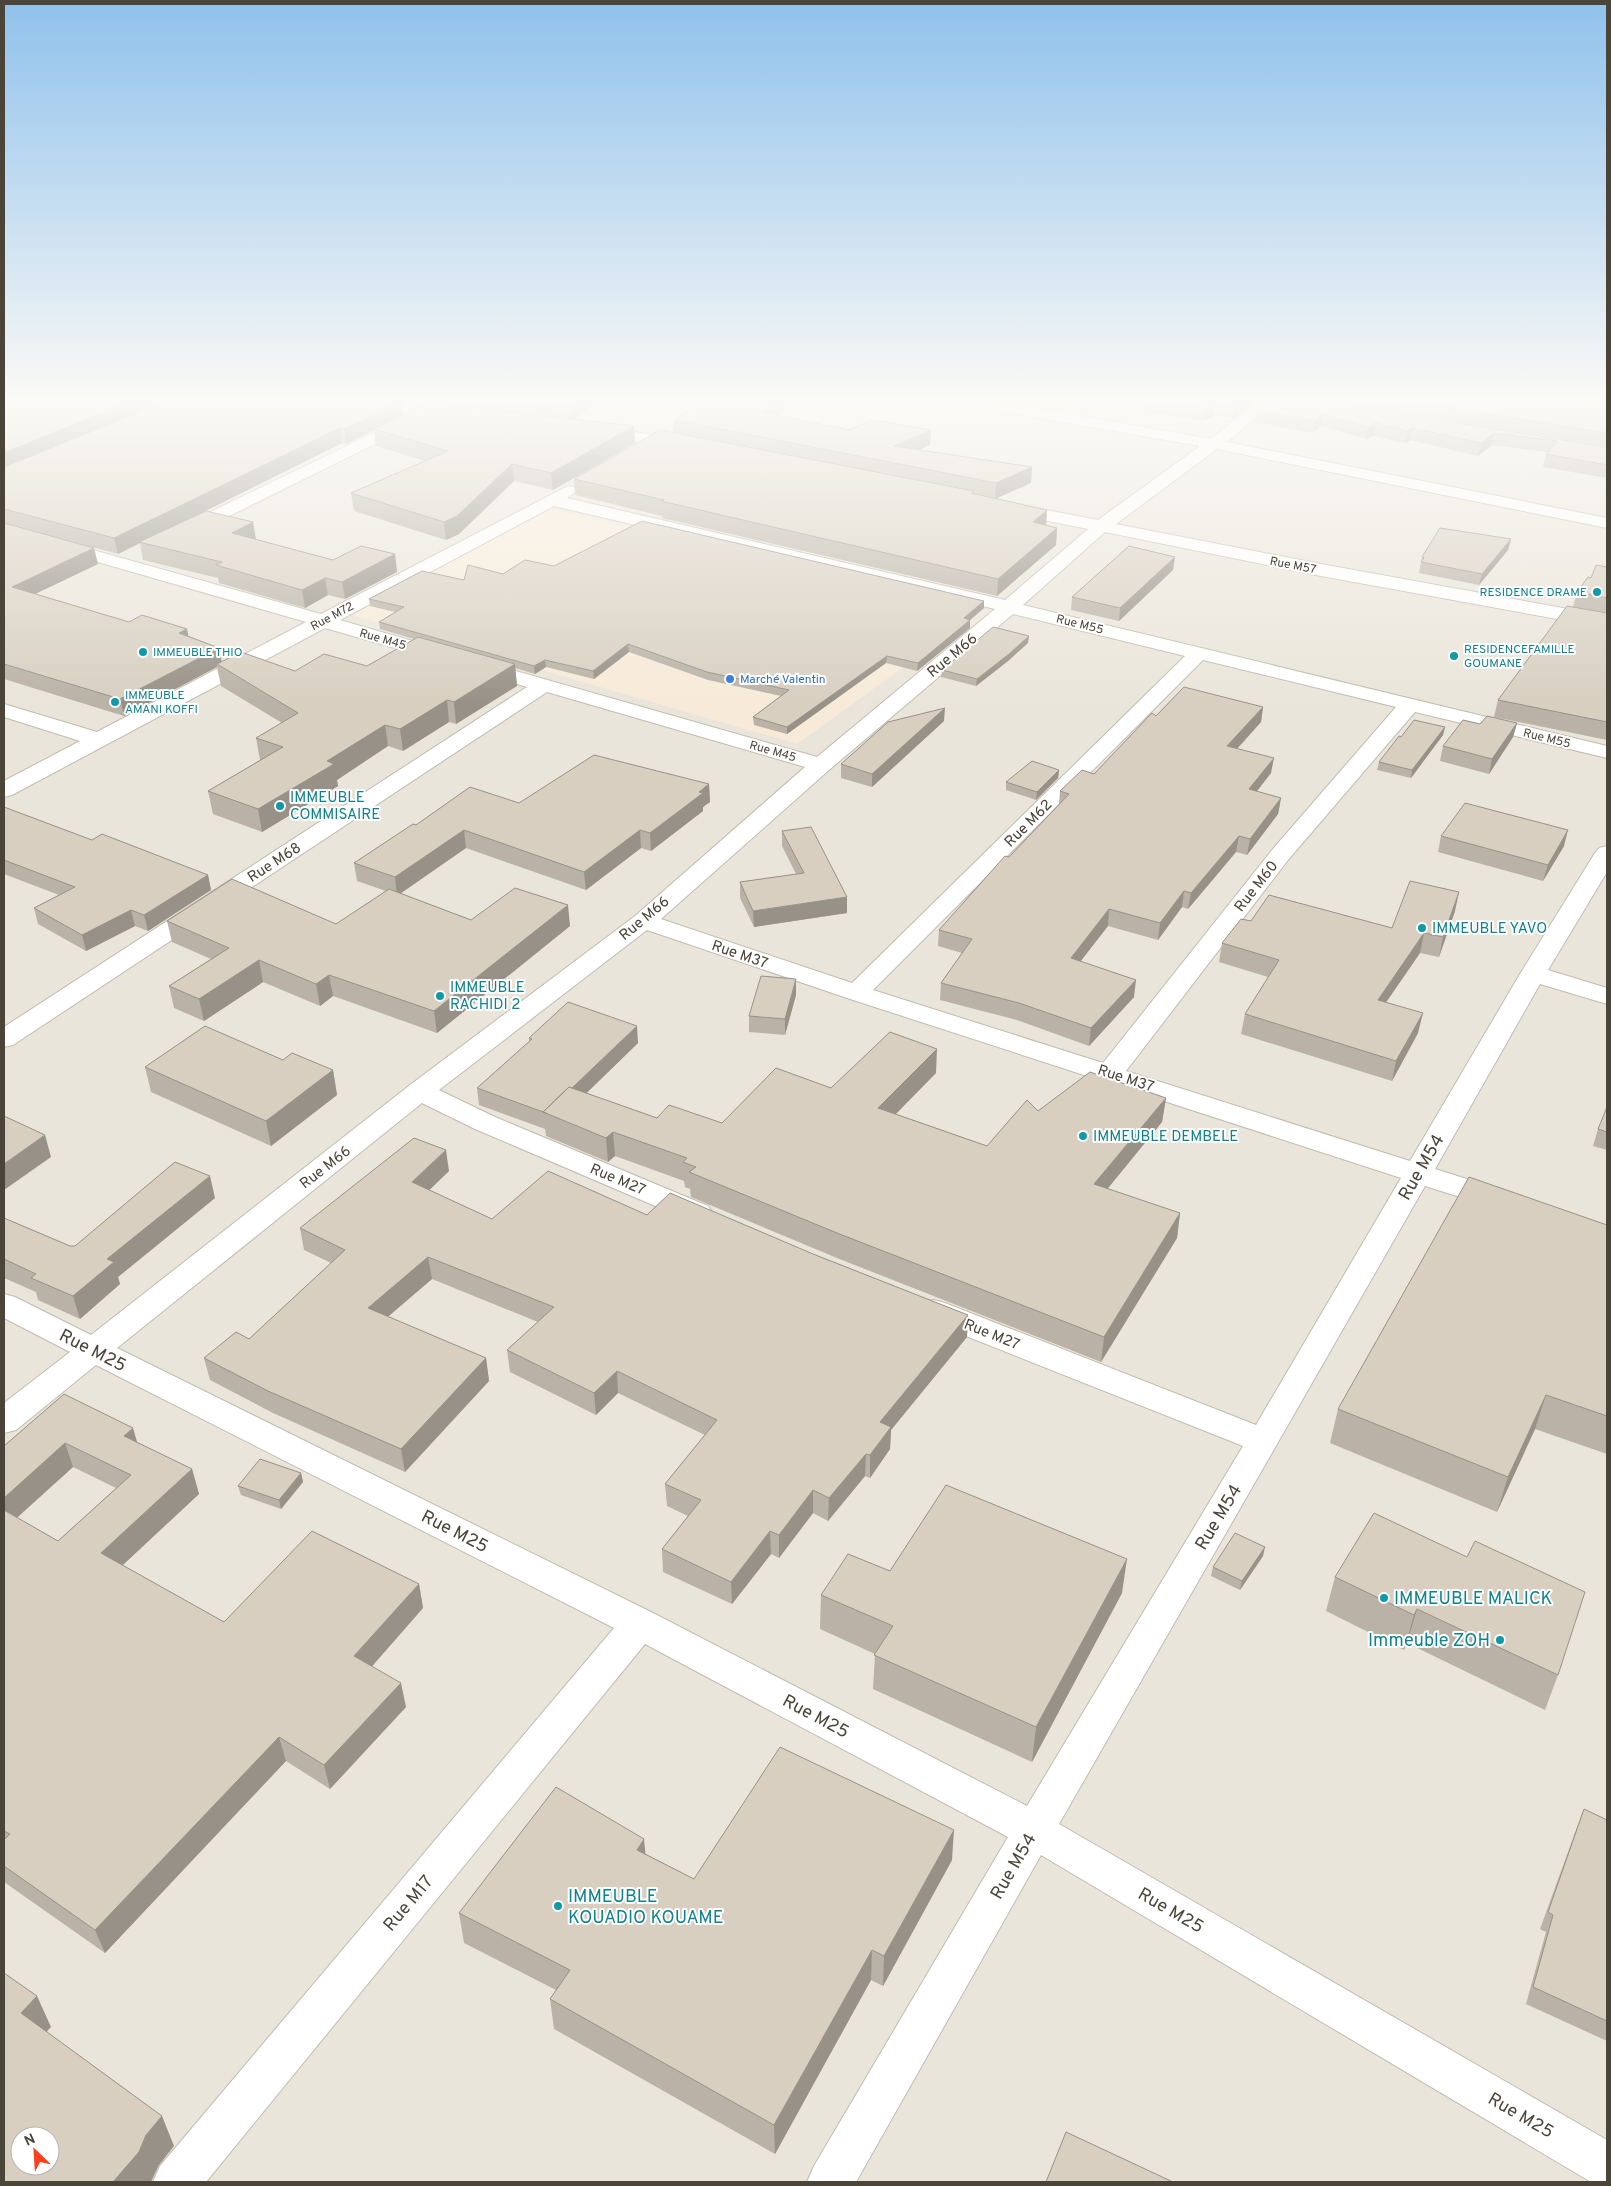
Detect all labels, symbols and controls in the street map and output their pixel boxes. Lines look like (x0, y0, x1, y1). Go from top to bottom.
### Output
street label: Rue M57 (1268, 554, 1317, 578)
place label: RESIDENCE DRAME (1480, 585, 1587, 601)
marker: RESIDENCE DRAME (1591, 586, 1603, 598)
street label: Rue M72 (308, 599, 357, 635)
street label: Rue M55 (1054, 611, 1105, 639)
street label: Rue M45 (357, 626, 408, 654)
street label: Rue M66 (924, 630, 982, 683)
place label: RESIDENCEFAMILLE GOUMANE (1464, 642, 1575, 672)
place label: IMMEUBLE THIO (153, 645, 242, 661)
marker: IMMEUBLE THIO (137, 646, 149, 658)
marker: RESIDENCEFAMILLE GOUMANE (1448, 650, 1460, 662)
place label: Marché Valentin (740, 672, 826, 688)
marker: Marché Valentin (724, 673, 736, 685)
place label: IMMEUBLE AMANI KOFFI (125, 688, 198, 718)
marker: IMMEUBLE AMANI KOFFI (109, 696, 121, 708)
street label: Rue M55 (1521, 725, 1572, 753)
street label: Rue M45 (747, 738, 798, 766)
place label: IMMEUBLE COMMISAIRE (290, 789, 380, 825)
street label: Rue M62 (1001, 796, 1057, 852)
marker: IMMEUBLE COMMISAIRE (274, 800, 286, 812)
street label: Rue M68 (245, 839, 305, 888)
street label: Rue M60 (1231, 857, 1283, 917)
street label: Rue M66 (616, 893, 674, 946)
place label: IMMEUBLE YAVO (1432, 920, 1547, 939)
marker: IMMEUBLE YAVO (1416, 922, 1428, 934)
street label: Rue M37 (709, 937, 770, 974)
place label: IMMEUBLE RACHIDI 2 (450, 979, 525, 1015)
marker: IMMEUBLE RACHIDI 2 (434, 990, 446, 1002)
street label: Rue M37 (1095, 1061, 1156, 1098)
place label: IMMEUBLE DEMBELE (1093, 1128, 1238, 1147)
marker: IMMEUBLE DEMBELE (1077, 1130, 1089, 1142)
street label: Rue M54 (1394, 1130, 1450, 1205)
street label: Rue M66 (297, 1142, 355, 1194)
street label: Rue M27 (587, 1160, 648, 1201)
street label: Rue M27 (961, 1316, 1022, 1355)
street label: Rue M25 (55, 1325, 130, 1378)
street label: Rue M54 (1191, 1481, 1248, 1555)
street label: Rue M25 (417, 1506, 492, 1559)
place label: IMMEUBLE MALICK (1394, 1588, 1552, 1611)
marker: IMMEUBLE MALICK (1378, 1592, 1390, 1604)
place label: Immeuble ZOH (1368, 1630, 1490, 1653)
marker: Immeuble ZOH (1494, 1634, 1506, 1646)
street label: Rue M25 (778, 1690, 853, 1744)
street label: Rue M54 (986, 1829, 1042, 1904)
street label: Rue M17 (379, 1871, 439, 1937)
street label: Rue M25 (1133, 1883, 1207, 1939)
place label: IMMEUBLE KOUADIO KOUAME (568, 1886, 723, 1930)
marker: IMMEUBLE KOUADIO KOUAME (552, 1900, 564, 1912)
street label: Rue M25 (1483, 2088, 1557, 2144)
north arrow (10, 2126, 60, 2176)
text: N (22, 2131, 38, 2150)

